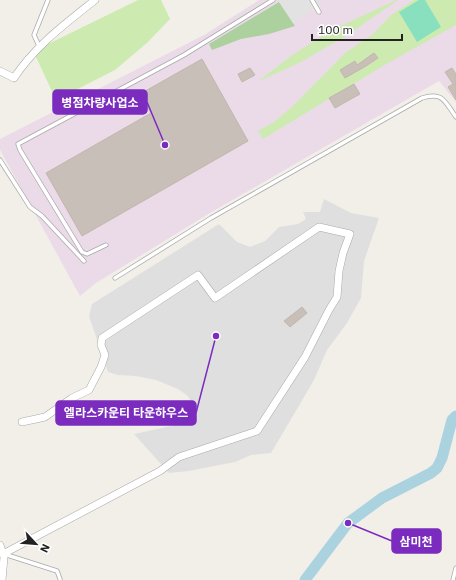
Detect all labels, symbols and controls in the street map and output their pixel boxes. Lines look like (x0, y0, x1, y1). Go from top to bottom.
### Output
scale bar (312, 16, 402, 42)
text: 100 m (318, 22, 353, 37)
callout: 병점차량사업소 (53, 90, 147, 114)
text: 병점차량사업소 (61, 95, 139, 110)
callout: 엘라스카운티 타운하우스 (56, 401, 196, 425)
text: 엘라스카운티 타운하우스 (64, 405, 188, 420)
north arrow (16, 524, 56, 564)
callout: 삼미천 (392, 529, 441, 553)
text: 삼미천 (399, 534, 433, 549)
text: N (37, 542, 53, 555)

